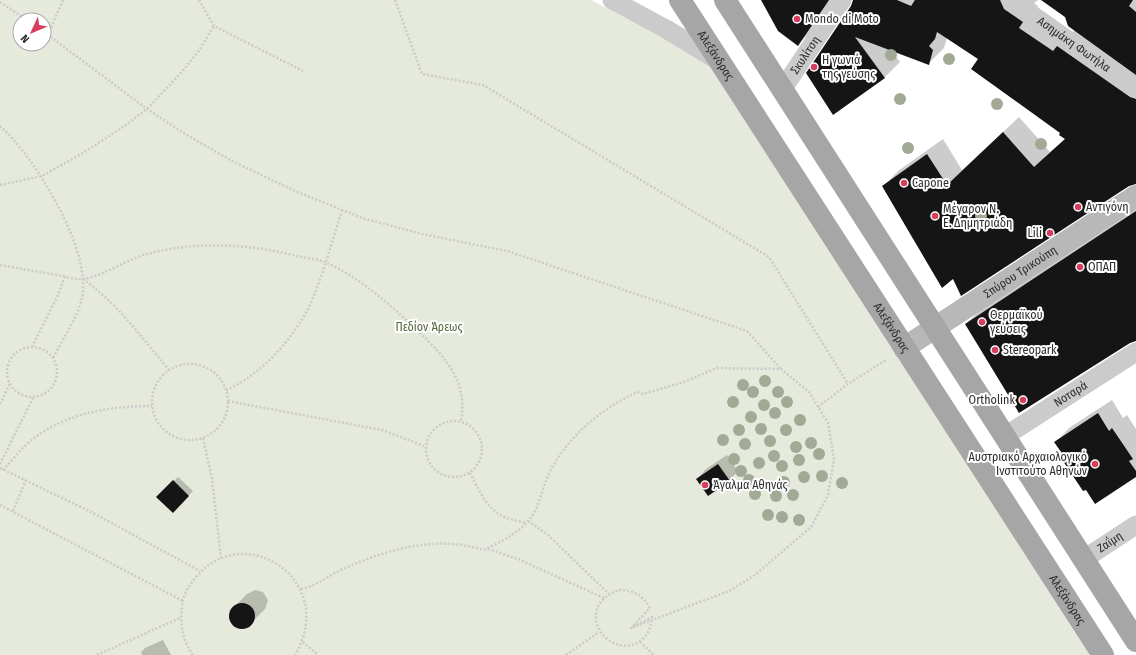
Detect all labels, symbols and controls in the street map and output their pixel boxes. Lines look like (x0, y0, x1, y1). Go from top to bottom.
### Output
north arrow (12, 12, 52, 52)
place label: Mondo di Moto (805, 12, 879, 26)
marker: Mondo di Moto (792, 14, 802, 24)
street label: Ασημάκη Φωτήλα (1035, 14, 1113, 75)
street label: Αλεξάνδρας (695, 28, 737, 83)
text: N (18, 32, 32, 45)
street label: Σκυλίτση (788, 33, 823, 77)
place label: Η γωνιά της γεύσης (821, 53, 875, 81)
marker: Η γωνιά της γεύσης (809, 62, 819, 72)
place label: Capone (912, 176, 949, 190)
marker: Capone (899, 178, 909, 188)
place label: Αντιγόνη (1086, 200, 1129, 214)
place label: Μέγαρον Ν. Ε. Δημητριάδη (943, 202, 1012, 230)
marker: Αντιγόνη (1073, 202, 1083, 212)
marker: Μέγαρον Ν. Ε. Δημητριάδη (930, 211, 940, 221)
place label: Lili (1027, 226, 1042, 240)
marker: Lili (1045, 228, 1055, 238)
street label: Σπύρου Τρικούπη (981, 243, 1060, 301)
place label: ΟΠΑΠ (1088, 260, 1116, 274)
marker: ΟΠΑΠ (1075, 262, 1085, 272)
street label: Αλεξάνδρας (870, 300, 913, 355)
place label: Θερμαϊκού γεύσεις (989, 308, 1043, 336)
marker: Θερμαϊκού γεύσεις (977, 317, 987, 327)
park label: Πεδίον Άρεως (396, 320, 462, 334)
place label: Stereopark (1003, 343, 1057, 357)
marker: Stereopark (990, 345, 1000, 355)
street label: Νοταρά (1051, 378, 1090, 410)
place label: Ortholink (969, 393, 1015, 407)
marker: Ortholink (1018, 395, 1028, 405)
place label: Αυστριακό Αρχαιολογικό Ινστιτούτο Αθηνών (968, 450, 1088, 478)
marker: Αυστριακό Αρχαιολογικό Ινστιτούτο Αθηνών (1090, 459, 1100, 469)
place label: Άγαλμα Αθηνάς (713, 478, 788, 492)
marker: Άγαλμα Αθηνάς (700, 480, 710, 490)
street label: Ζαΐμη (1095, 529, 1125, 555)
street label: Αλεξάνδρας (1046, 572, 1089, 627)

